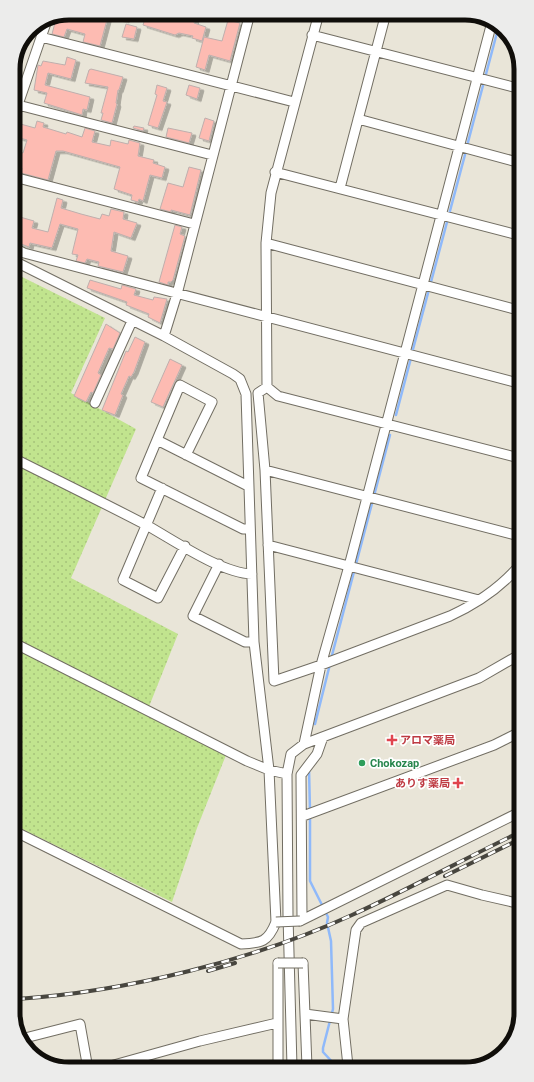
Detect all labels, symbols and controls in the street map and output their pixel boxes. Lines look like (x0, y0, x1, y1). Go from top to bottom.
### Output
place label: アロマ薬局 (400, 734, 455, 747)
marker: アロマ薬局 (387, 735, 397, 745)
place label: Chokozap (370, 757, 419, 770)
marker: Chokozap (357, 758, 367, 768)
place label: ありす薬局 (395, 777, 450, 790)
marker: ありす薬局 (453, 778, 463, 788)

